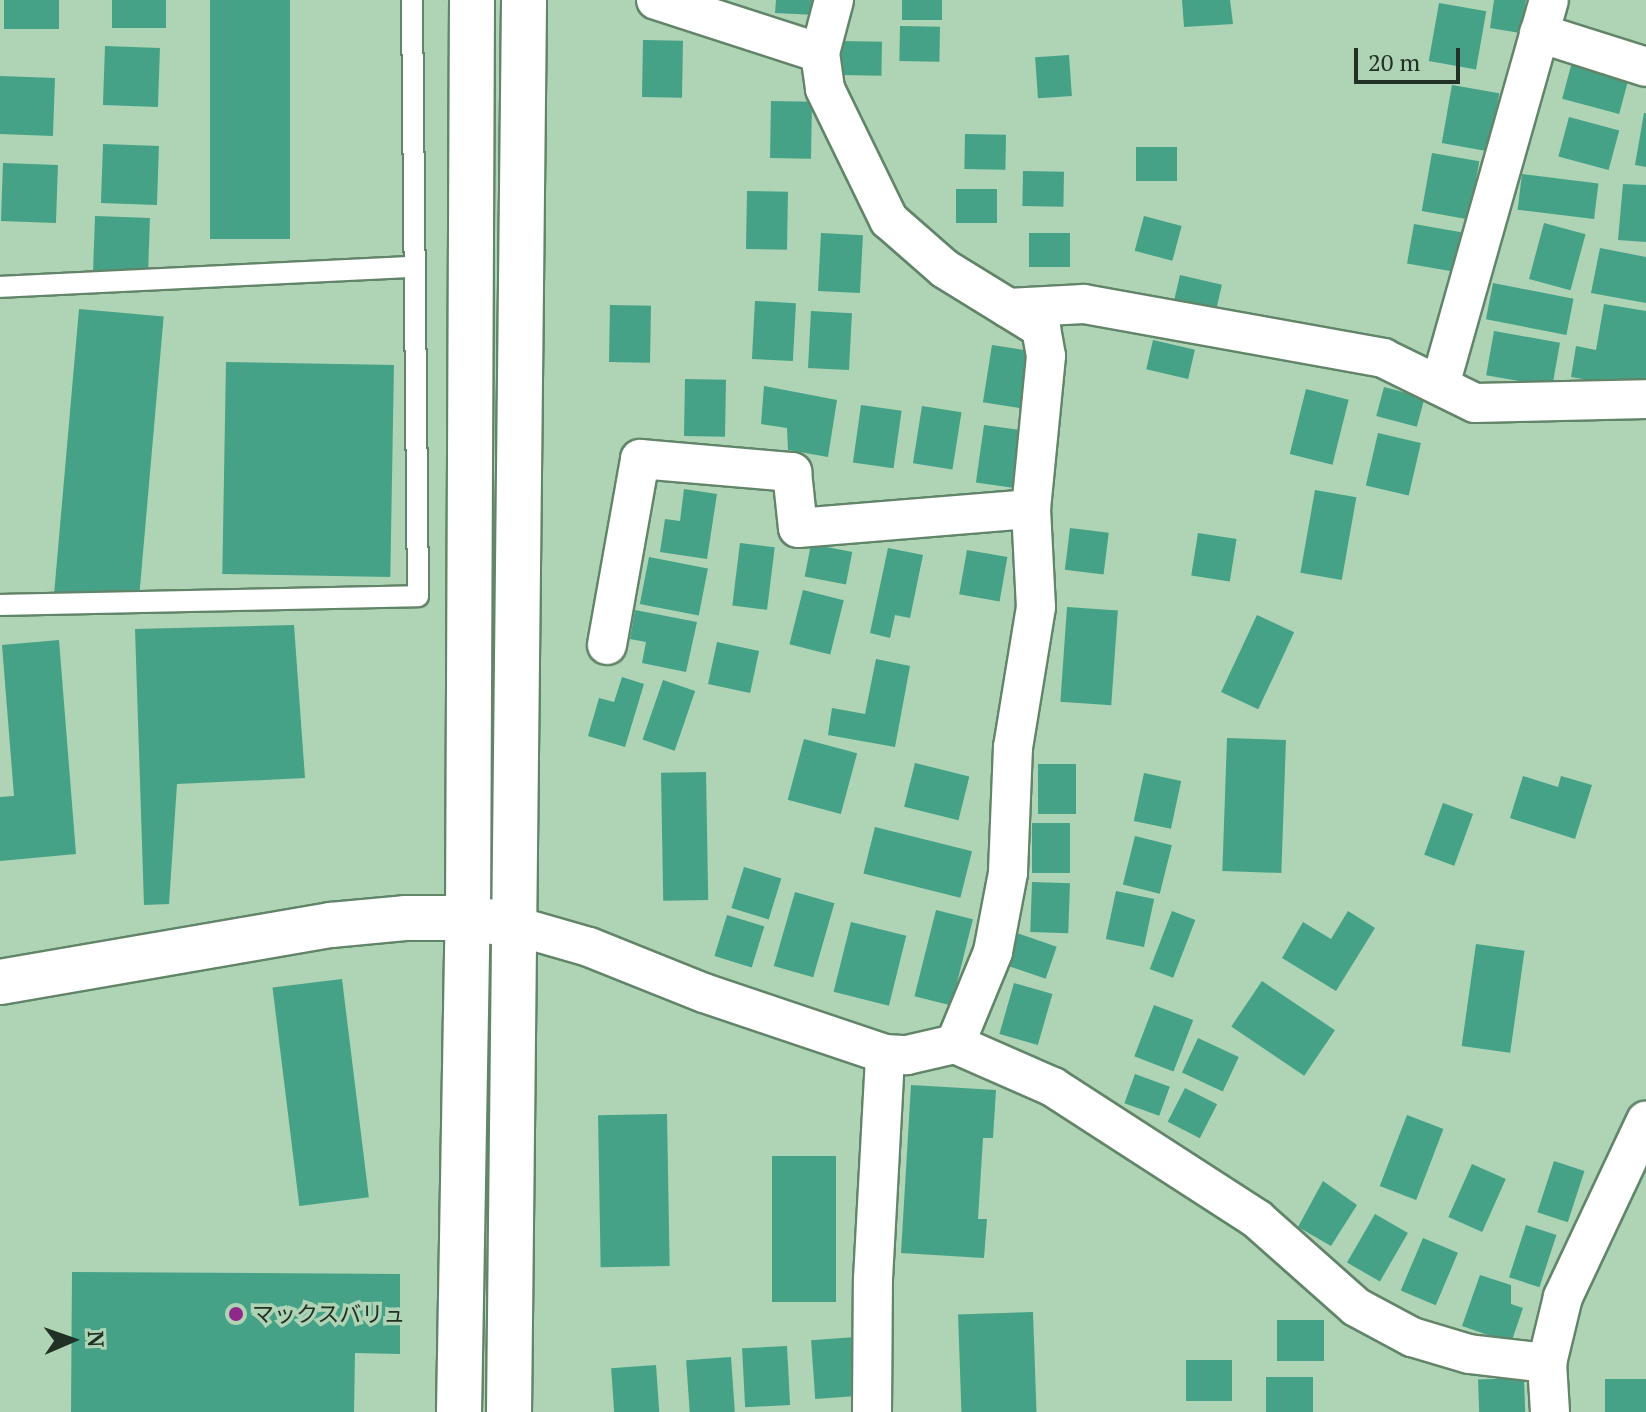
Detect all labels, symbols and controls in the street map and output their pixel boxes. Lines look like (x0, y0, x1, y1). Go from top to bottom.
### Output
scale bar (1358, 32, 1464, 82)
text: 20 m (1368, 46, 1420, 78)
north arrow (32, 1300, 112, 1380)
place label: マックスバリュ (252, 1301, 406, 1327)
marker: マックスバリュ (227, 1305, 245, 1323)
text: N (82, 1330, 111, 1348)

